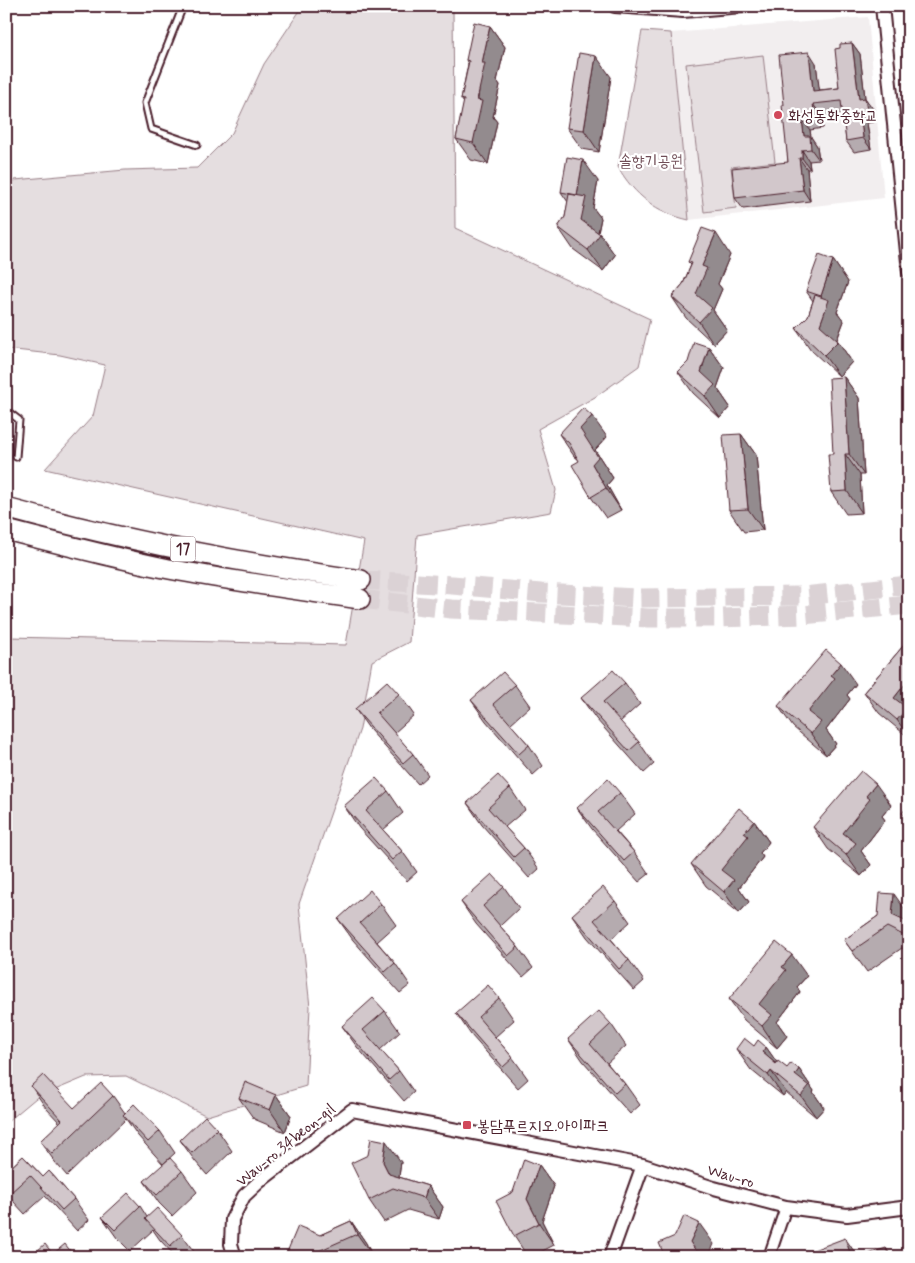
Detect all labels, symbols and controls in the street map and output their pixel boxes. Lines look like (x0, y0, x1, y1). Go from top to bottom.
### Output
place label: 화성동화중학교 (788, 106, 878, 127)
marker: 화성동화중학교 (772, 109, 784, 121)
park label: 솔향기공원 (619, 151, 683, 172)
road number: 17 (170, 536, 196, 562)
street label: Wau-ro 34beon-gil (232, 1099, 340, 1192)
place label: 봉담푸르지오.아이파크 (477, 1116, 609, 1137)
marker: 봉담푸르지오.아이파크 (461, 1119, 473, 1131)
street label: Wau-ro (705, 1160, 757, 1193)

